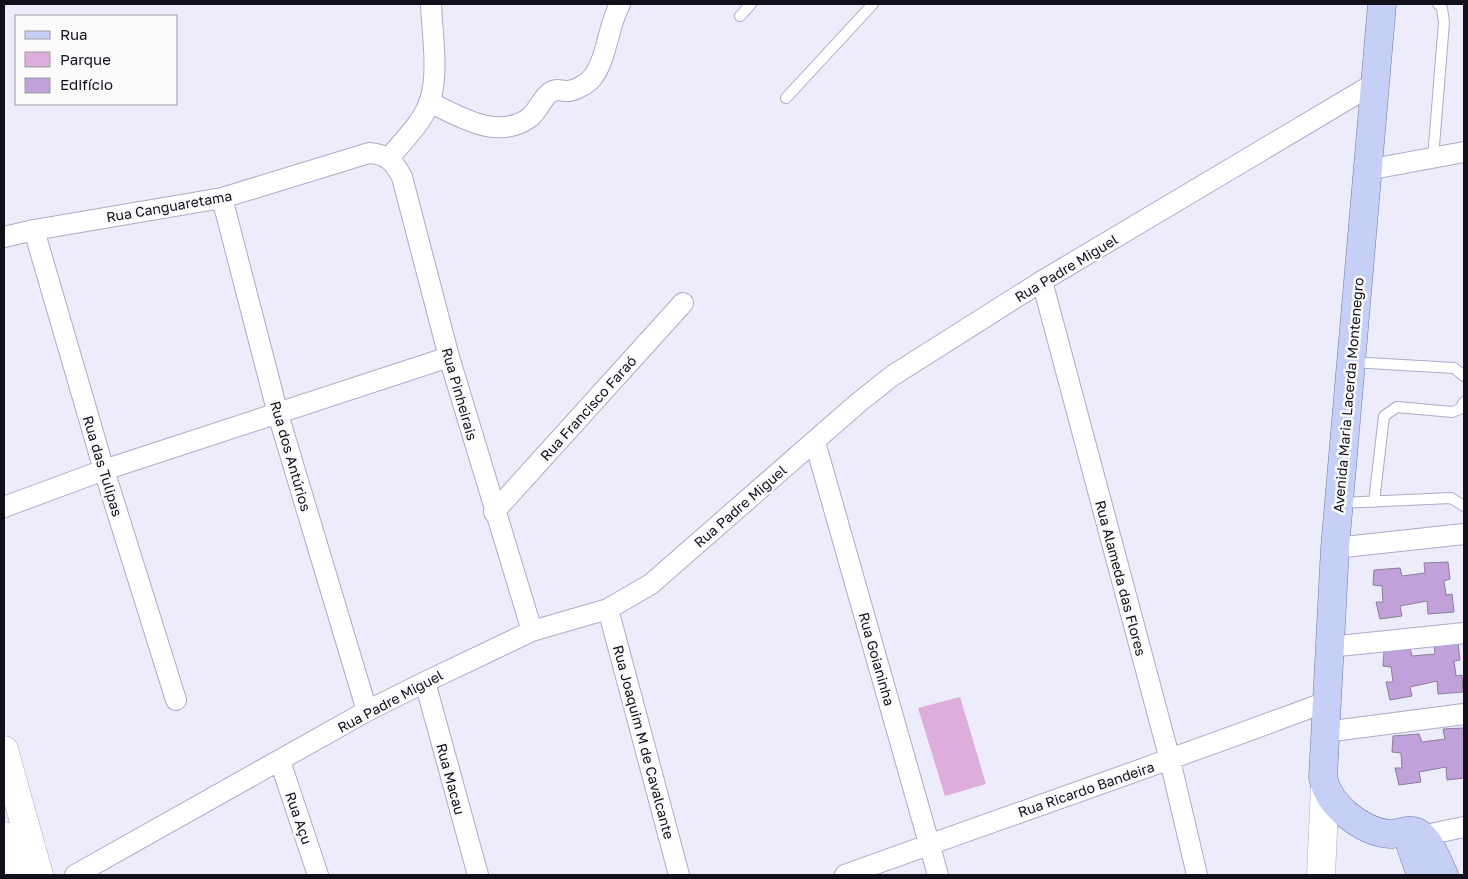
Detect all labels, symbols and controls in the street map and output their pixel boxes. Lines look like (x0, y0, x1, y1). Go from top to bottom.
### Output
legend (15, 15, 178, 105)
text: Rua (60, 25, 87, 43)
text: Parque (60, 50, 111, 68)
text: Edifício (60, 75, 113, 93)
street label: Rua Canguaretama (105, 187, 233, 225)
street label: Rua Padre Miguel (1011, 231, 1121, 305)
street label: Avenida Maria Lacerda Montenegro (1329, 277, 1367, 513)
street label: Rua Pinheirais (439, 346, 481, 442)
street label: Rua Francisco Faraó (536, 352, 640, 464)
street label: Rua dos Antúrios (267, 399, 315, 513)
street label: Rua das Tulipas (80, 413, 126, 519)
street label: Rua Padre Miguel (690, 461, 790, 551)
street label: Rua Alameda das Flores (1092, 498, 1150, 658)
street label: Rua Goianinha (856, 610, 898, 708)
street label: Rua Joaquim M de Cavalcante (610, 643, 678, 841)
street label: Rua Padre Miguel (334, 666, 446, 736)
street label: Rua Macau (433, 741, 469, 817)
street label: Rua Ricardo Bandeira (1015, 758, 1157, 820)
street label: Rua Açu (282, 789, 316, 847)

